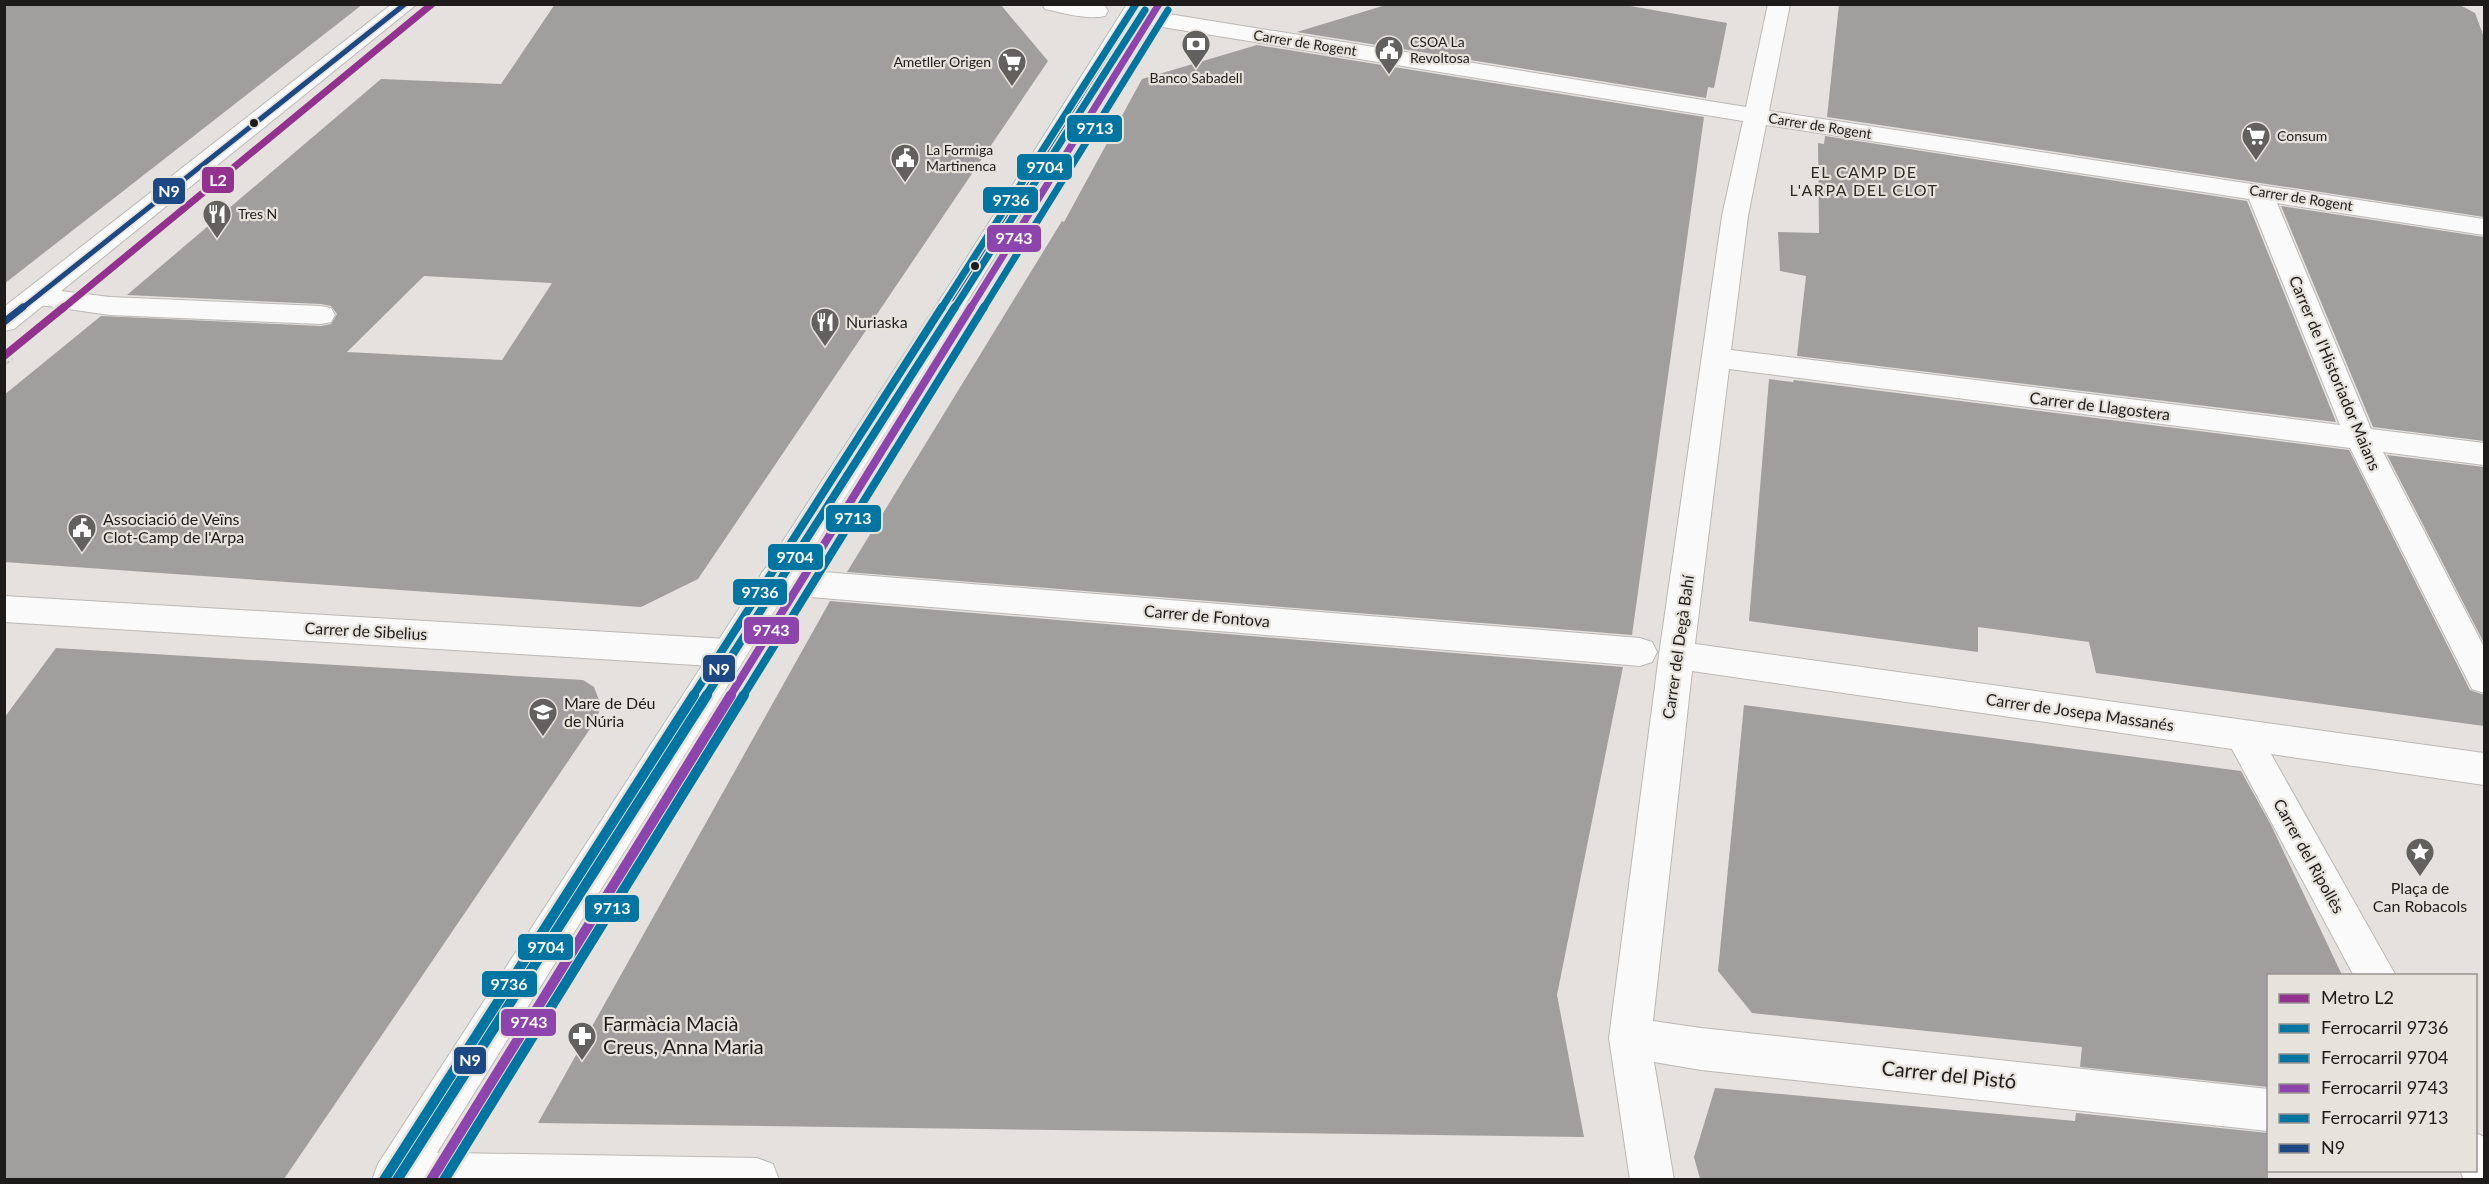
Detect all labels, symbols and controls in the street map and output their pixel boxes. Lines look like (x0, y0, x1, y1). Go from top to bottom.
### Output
street label: Carrer de Rogent (1252, 26, 1358, 59)
bank icon: Banco Sabadell (1180, 28, 1212, 70)
place label: CSOA La Revoltosa (1410, 33, 1470, 66)
public building icon: CSOA La Revoltosa (1373, 34, 1405, 76)
supermarket icon: Ametller Origen (996, 46, 1028, 88)
place label: Ametller Origen (893, 53, 991, 70)
place label: Banco Sabadell (1150, 69, 1242, 86)
street label: Carrer de Rogent (1767, 109, 1873, 142)
line badge: 9713 (1066, 114, 1123, 143)
unlabelled marker (248, 117, 260, 129)
text: 9713 (1076, 118, 1114, 137)
supermarket icon: Consum (2240, 120, 2272, 162)
place label: Consum (2277, 127, 2327, 144)
place label: La Formiga Martinenca (926, 141, 996, 174)
public building icon: La Formiga Martinenca (889, 142, 921, 184)
line badge: 9704 (1016, 153, 1073, 181)
text: 9704 (1026, 157, 1064, 176)
district label: EL CAMP DE L'ARPA DEL CLOT (1790, 162, 1938, 199)
line badge: L2 (201, 166, 235, 194)
text: L2 (209, 170, 227, 189)
line badge: N9 (152, 177, 186, 205)
text: N9 (158, 181, 180, 200)
street label: Carrer de Rogent (2248, 181, 2354, 214)
line badge: 9736 (982, 186, 1039, 214)
text: 9736 (992, 190, 1030, 209)
restaurant icon: Tres N (201, 198, 233, 240)
place label: Tres N (238, 205, 277, 222)
line badge: 9743 (986, 224, 1042, 253)
text: 9743 (995, 228, 1033, 247)
unlabelled marker (969, 260, 981, 272)
street label: Carrer de l'Historiador Maians (2286, 273, 2385, 473)
restaurant icon: Nuriaska (809, 306, 841, 348)
place label: Nuriaska (846, 312, 908, 331)
street label: Carrer de Llagostera (2029, 387, 2171, 424)
line badge: 9713 (825, 504, 882, 533)
text: 9713 (834, 508, 872, 527)
place label: Associació de Veïns Clot-Camp de l'Arpa (103, 509, 244, 546)
public building icon: Associació de Veïns Clot-Camp de l'Arpa (66, 512, 98, 554)
line badge: 9704 (767, 543, 824, 571)
text: 9704 (776, 547, 814, 566)
street label: Carrer del Degà Bahí (1658, 573, 1697, 720)
line badge: 9736 (732, 578, 788, 606)
text: 9736 (741, 582, 779, 601)
street label: Carrer de Fontova (1143, 601, 1271, 630)
line badge: 9743 (743, 616, 800, 645)
street label: Carrer de Sibelius (304, 618, 428, 643)
text: 9743 (752, 620, 790, 639)
line badge: N9 (702, 654, 736, 683)
text: N9 (708, 659, 730, 678)
street label: Carrer de Josepa Massanés (1985, 689, 2175, 734)
place label: Mare de Déu de Núria (564, 693, 656, 730)
school or university icon: Mare de Déu de Núria (527, 696, 559, 738)
street label: Carrer del Ripollès (2270, 795, 2349, 916)
place icon: Plaça de Can Robacols (2404, 836, 2436, 878)
place label: Plaça de Can Robacols (2373, 878, 2467, 915)
line badge: 9713 (584, 894, 640, 923)
text: 9713 (593, 898, 631, 917)
line badge: 9704 (517, 933, 574, 961)
text: 9704 (527, 937, 565, 956)
line badge: 9736 (481, 970, 538, 998)
text: 9736 (490, 974, 528, 993)
legend (2267, 974, 2477, 1172)
text: Metro L2 (2321, 986, 2394, 1008)
line badge: 9743 (500, 1008, 557, 1037)
place label: Farmàcia Macià Creus, Anna Maria (603, 1011, 764, 1058)
text: 9743 (510, 1012, 548, 1031)
text: Ferrocarril 9736 (2321, 1016, 2448, 1038)
pharmacy icon: Farmàcia Macià Creus, Anna Maria (566, 1020, 598, 1062)
line badge: N9 (453, 1046, 487, 1075)
text: Ferrocarril 9704 (2321, 1046, 2448, 1068)
text: N9 (459, 1050, 481, 1069)
street label: Carrer del Pistó (1880, 1055, 2018, 1093)
text: Ferrocarril 9743 (2321, 1076, 2448, 1098)
text: Ferrocarril 9713 (2321, 1106, 2448, 1128)
text: N9 (2321, 1136, 2345, 1158)

